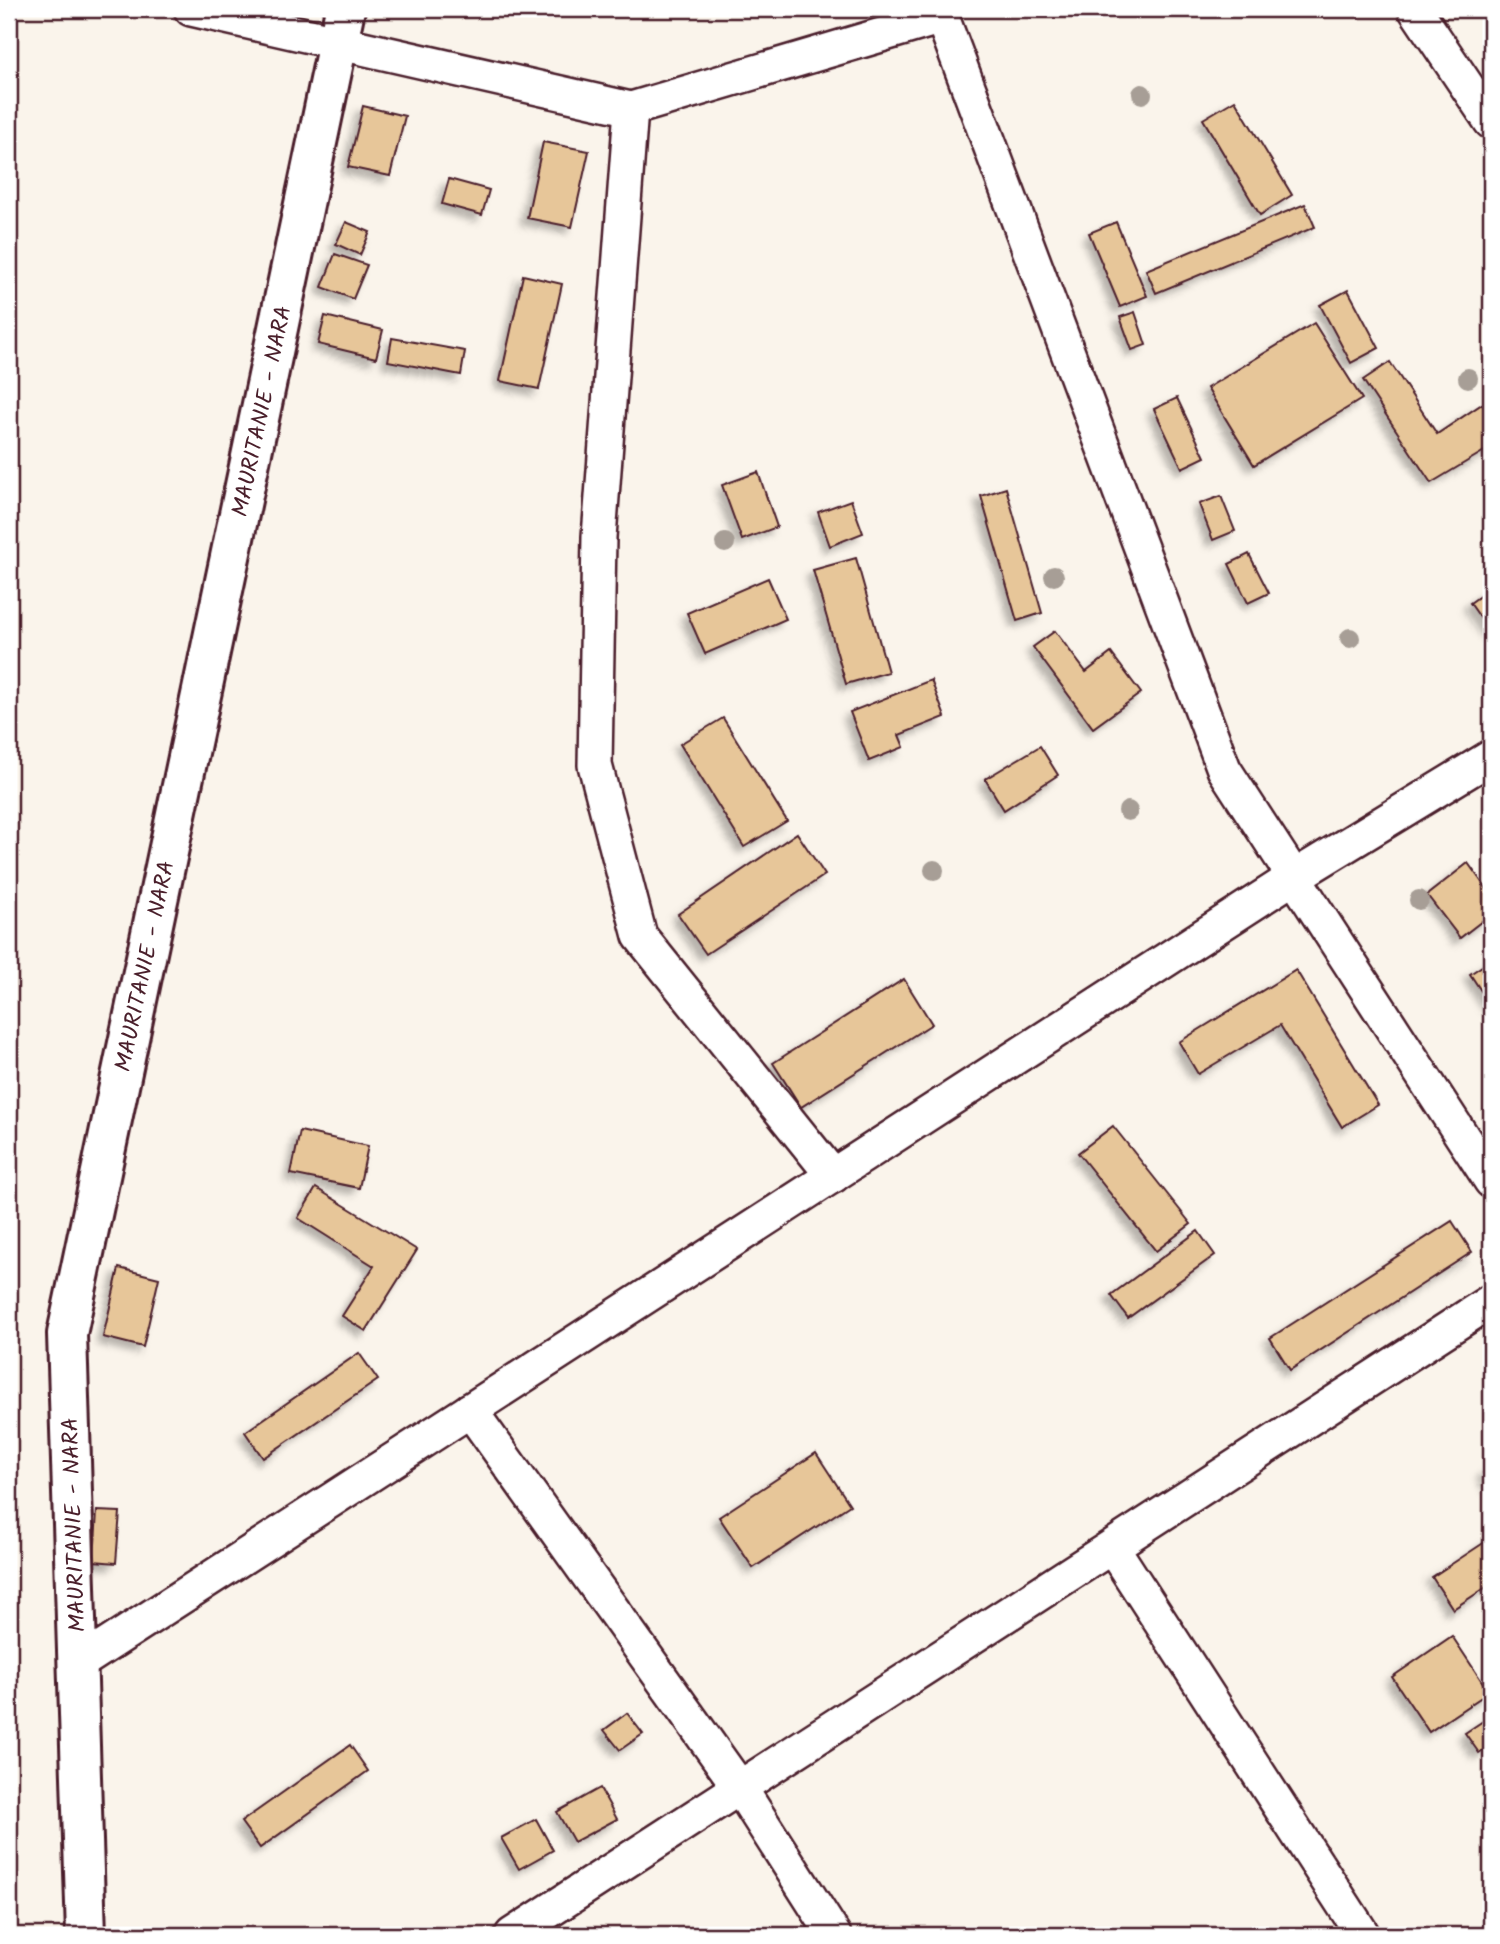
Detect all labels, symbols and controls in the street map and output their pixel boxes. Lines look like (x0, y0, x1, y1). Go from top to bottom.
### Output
street label: MAURITANIE - NARA (223, 303, 303, 520)
street label: MAURITANIE - NARA (106, 858, 186, 1075)
street label: MAURITANIE - NARA (53, 1417, 97, 1633)

